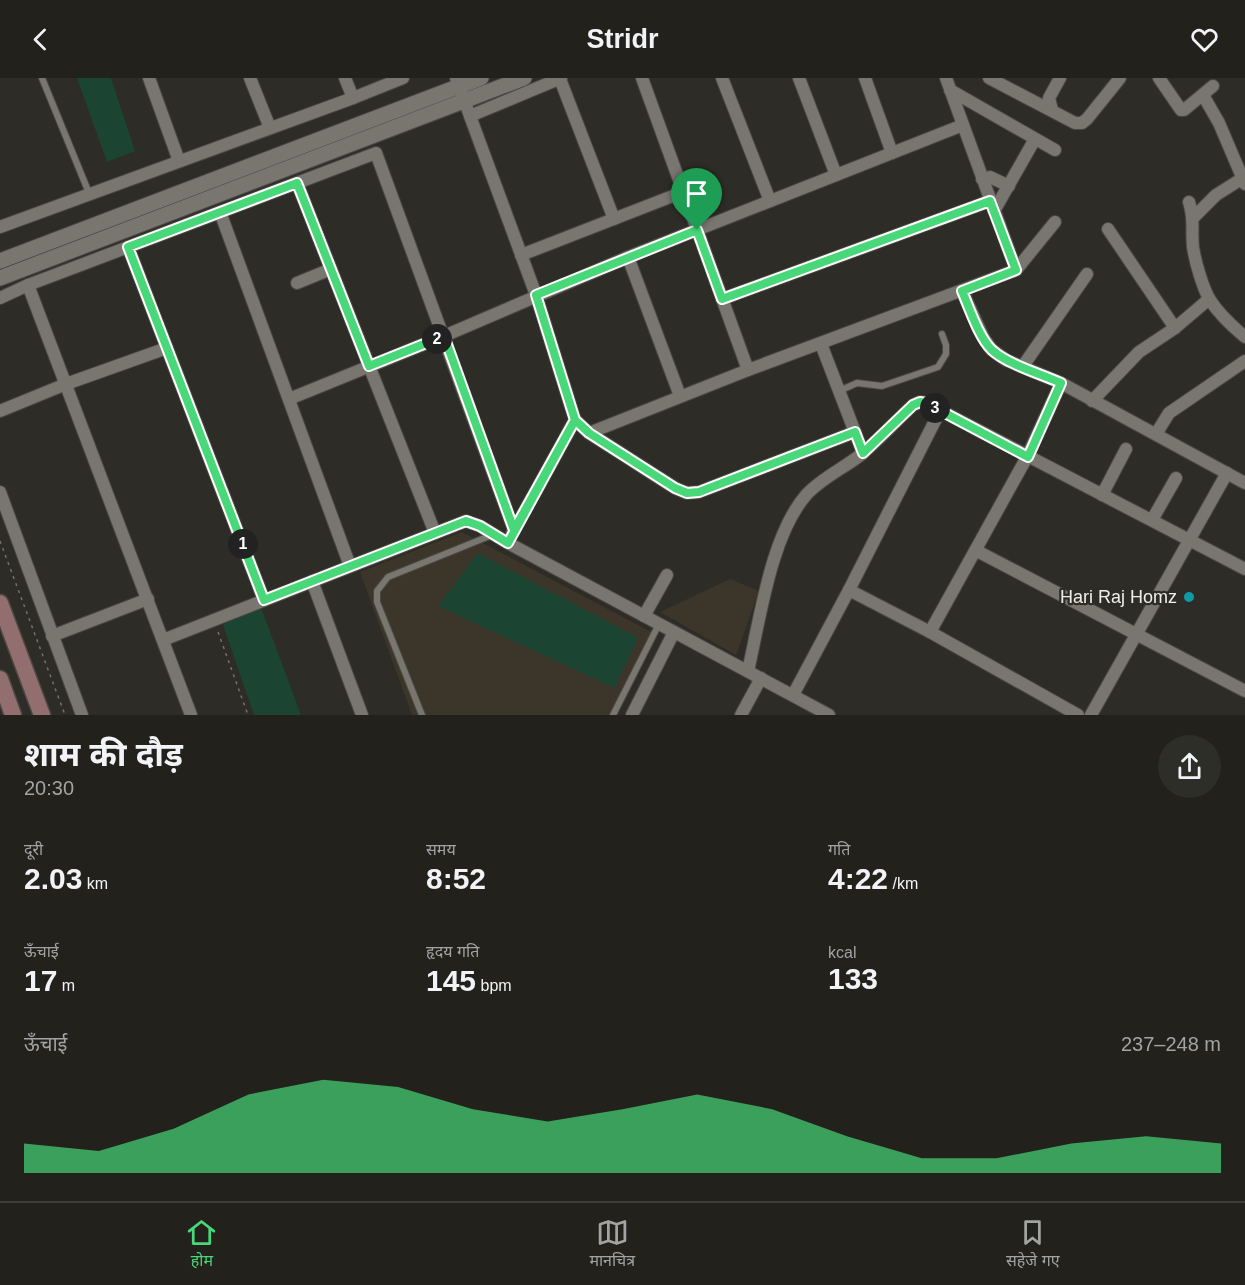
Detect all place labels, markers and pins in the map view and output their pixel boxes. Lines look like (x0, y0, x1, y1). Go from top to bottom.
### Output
pin (671, 168, 722, 230)
pin: 2 (422, 324, 452, 354)
pin: 3 (920, 393, 950, 423)
pin: 1 (228, 529, 258, 559)
place label: Hari Raj Homz (1060, 587, 1177, 607)
marker: Hari Raj Homz (1182, 590, 1196, 604)

